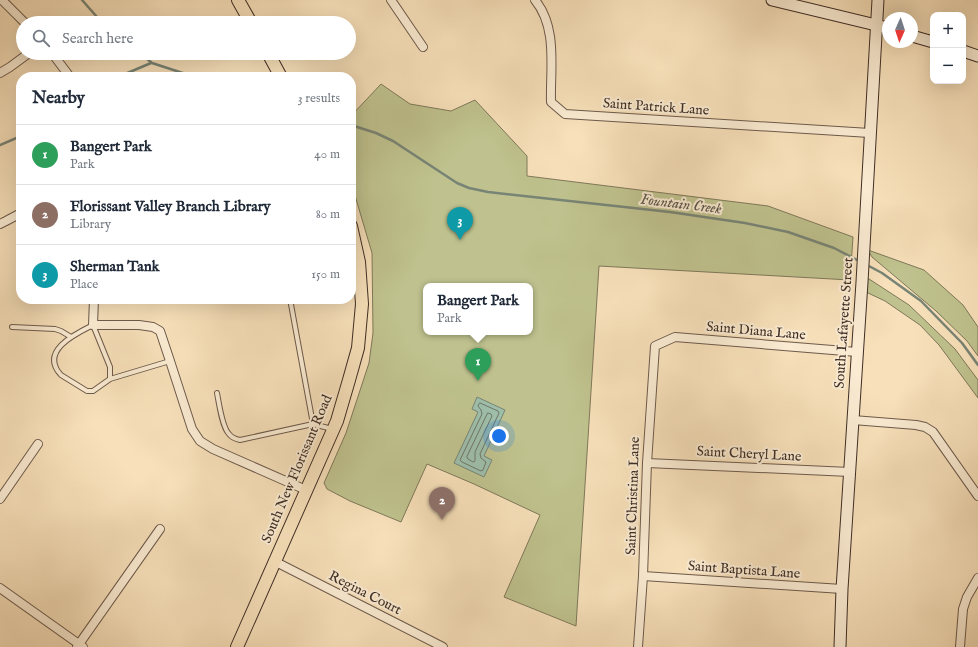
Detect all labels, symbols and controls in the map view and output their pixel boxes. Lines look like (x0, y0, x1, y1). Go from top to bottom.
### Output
north arrow (882, 12, 918, 48)
map controls (930, 12, 966, 84)
button: + (930, 12, 966, 48)
search box (16, 16, 356, 60)
icon: search (30, 27, 52, 49)
text: Search here (62, 29, 133, 48)
button: − (930, 48, 966, 84)
text: Nearby (32, 88, 85, 109)
text: 3 results (298, 90, 340, 107)
street label: Saint Patrick Lane (602, 94, 710, 120)
text: Bangert Park (70, 137, 152, 156)
text: 1 (43, 146, 47, 163)
text: 40 m (314, 146, 340, 163)
text: Park (70, 156, 95, 173)
water label: Fountain Creek (639, 190, 723, 218)
text: Florissant Valley Branch Library (70, 197, 271, 216)
text: 2 (42, 206, 48, 223)
text: 80 m (316, 206, 340, 223)
pin: 3 (447, 207, 473, 240)
text: Library (70, 216, 111, 233)
text: Sherman Tank (70, 257, 160, 276)
street label: South Lafayette Street (830, 257, 858, 389)
text: 3 (43, 266, 47, 283)
text: 150 m (311, 266, 340, 283)
text: Place (70, 276, 98, 293)
popup (423, 283, 533, 335)
text: Bangert Park (437, 291, 519, 310)
text: Park (437, 310, 462, 327)
street label: Saint Diana Lane (706, 318, 807, 344)
pin: 1 (465, 348, 491, 381)
street label: South New Florissant Road (258, 392, 337, 546)
your location (489, 426, 509, 446)
street label: Saint Christina Lane (622, 436, 644, 556)
street label: Saint Cheryl Lane (696, 442, 802, 466)
pin: 2 (429, 487, 455, 520)
street label: Saint Baptista Lane (687, 557, 801, 583)
street label: Regina Court (325, 567, 405, 619)

